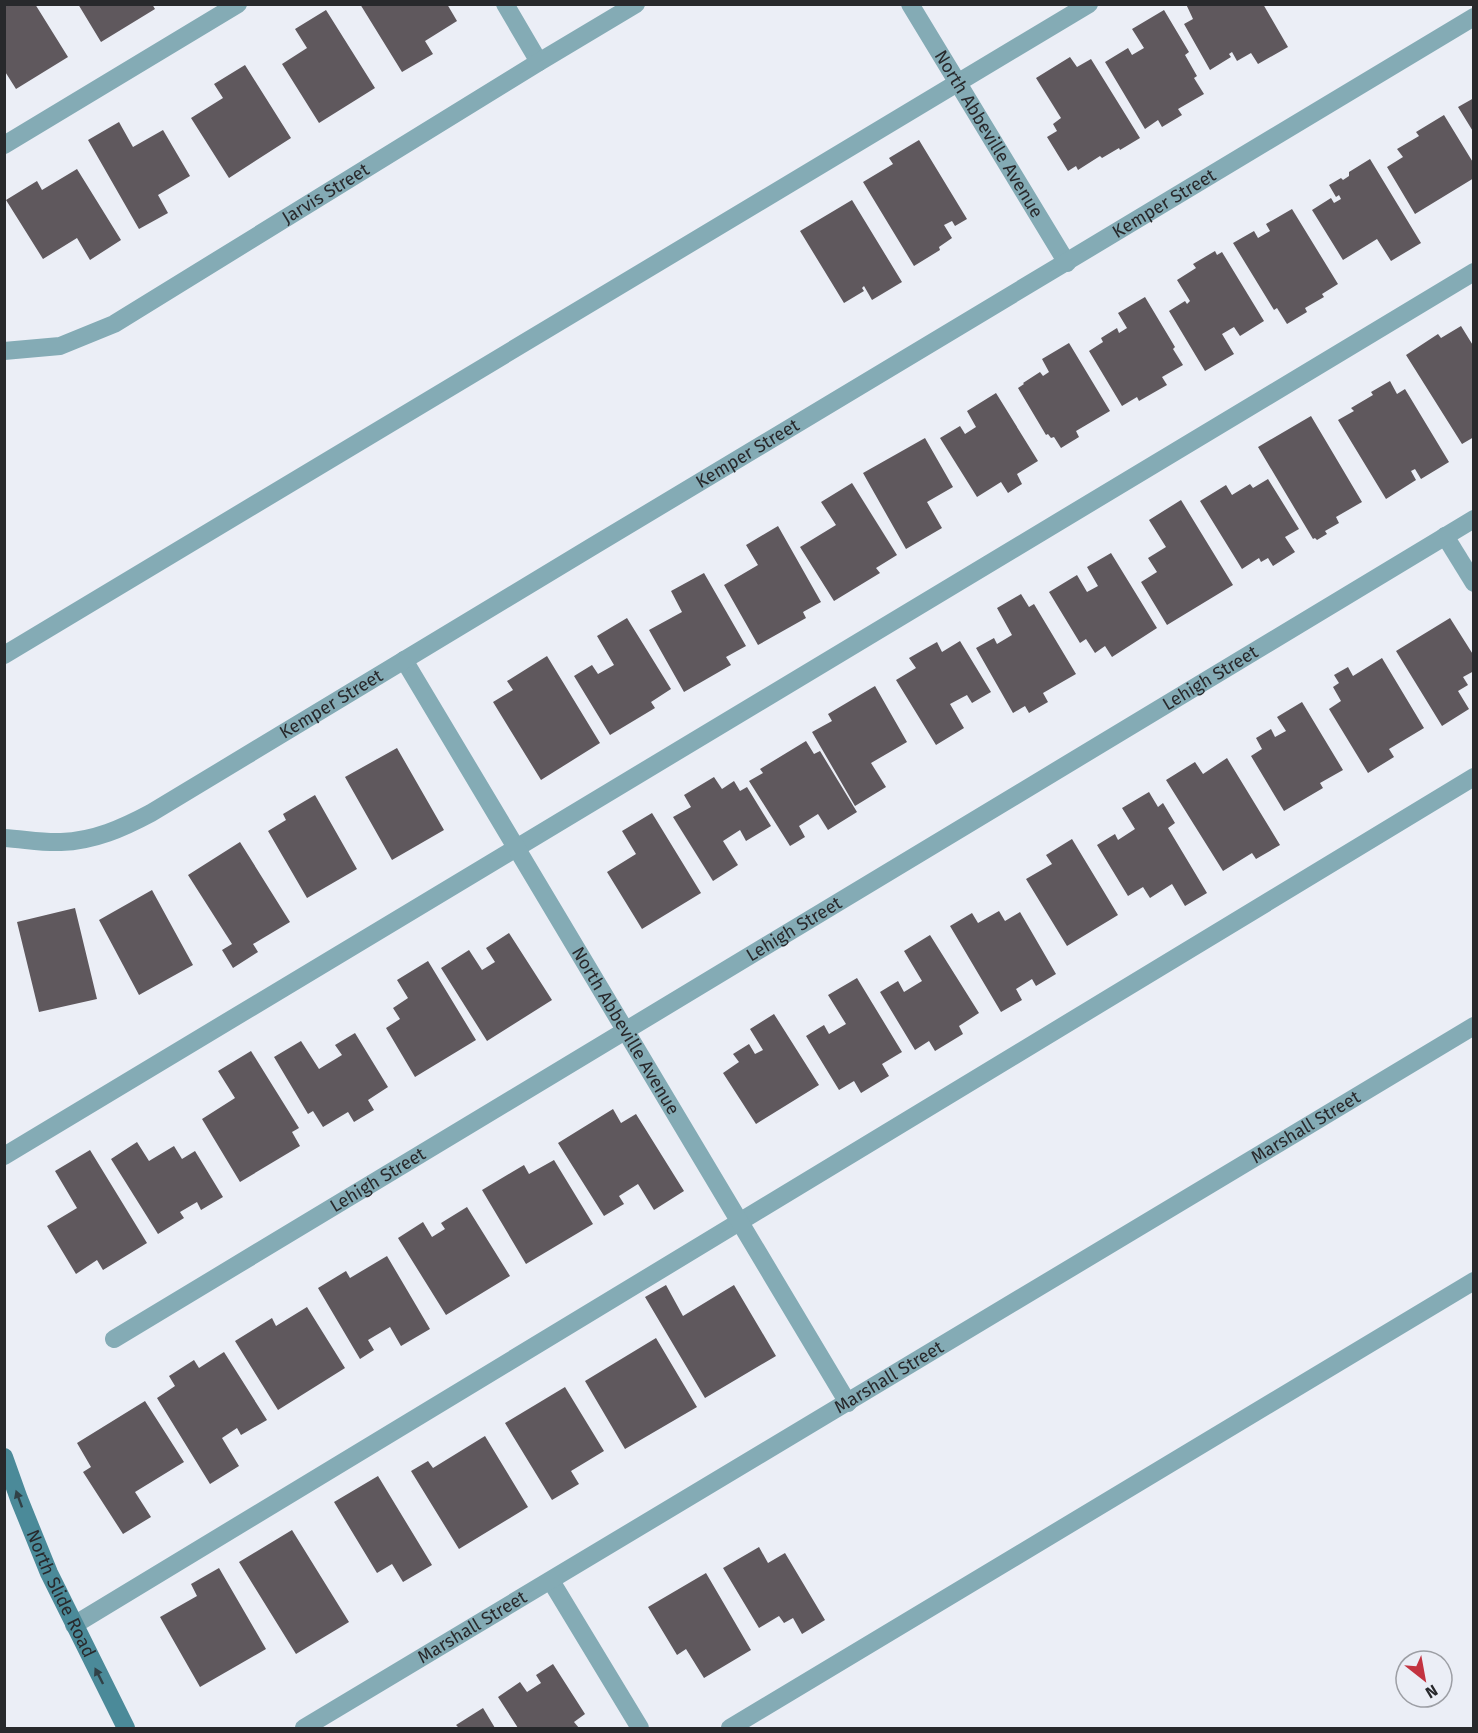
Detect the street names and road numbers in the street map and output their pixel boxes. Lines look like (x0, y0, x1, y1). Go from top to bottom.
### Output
street label: North Abbeville Avenue (930, 46, 1048, 222)
street label: Jarvis Street (278, 158, 374, 229)
street label: Kemper Street (1108, 164, 1220, 243)
street label: Kemper Street (692, 414, 804, 493)
street label: Lehigh Street (1158, 641, 1262, 715)
street label: Kemper Street (275, 664, 387, 744)
street label: Lehigh Street (742, 892, 846, 966)
street label: North Abbeville Avenue (567, 943, 684, 1119)
street label: Marshall Street (1247, 1086, 1365, 1168)
street label: Lehigh Street (326, 1143, 430, 1217)
street label: Marshall Street (830, 1336, 948, 1418)
street label: North Slide Road (22, 1526, 100, 1661)
street label: Marshall Street (414, 1586, 531, 1668)

